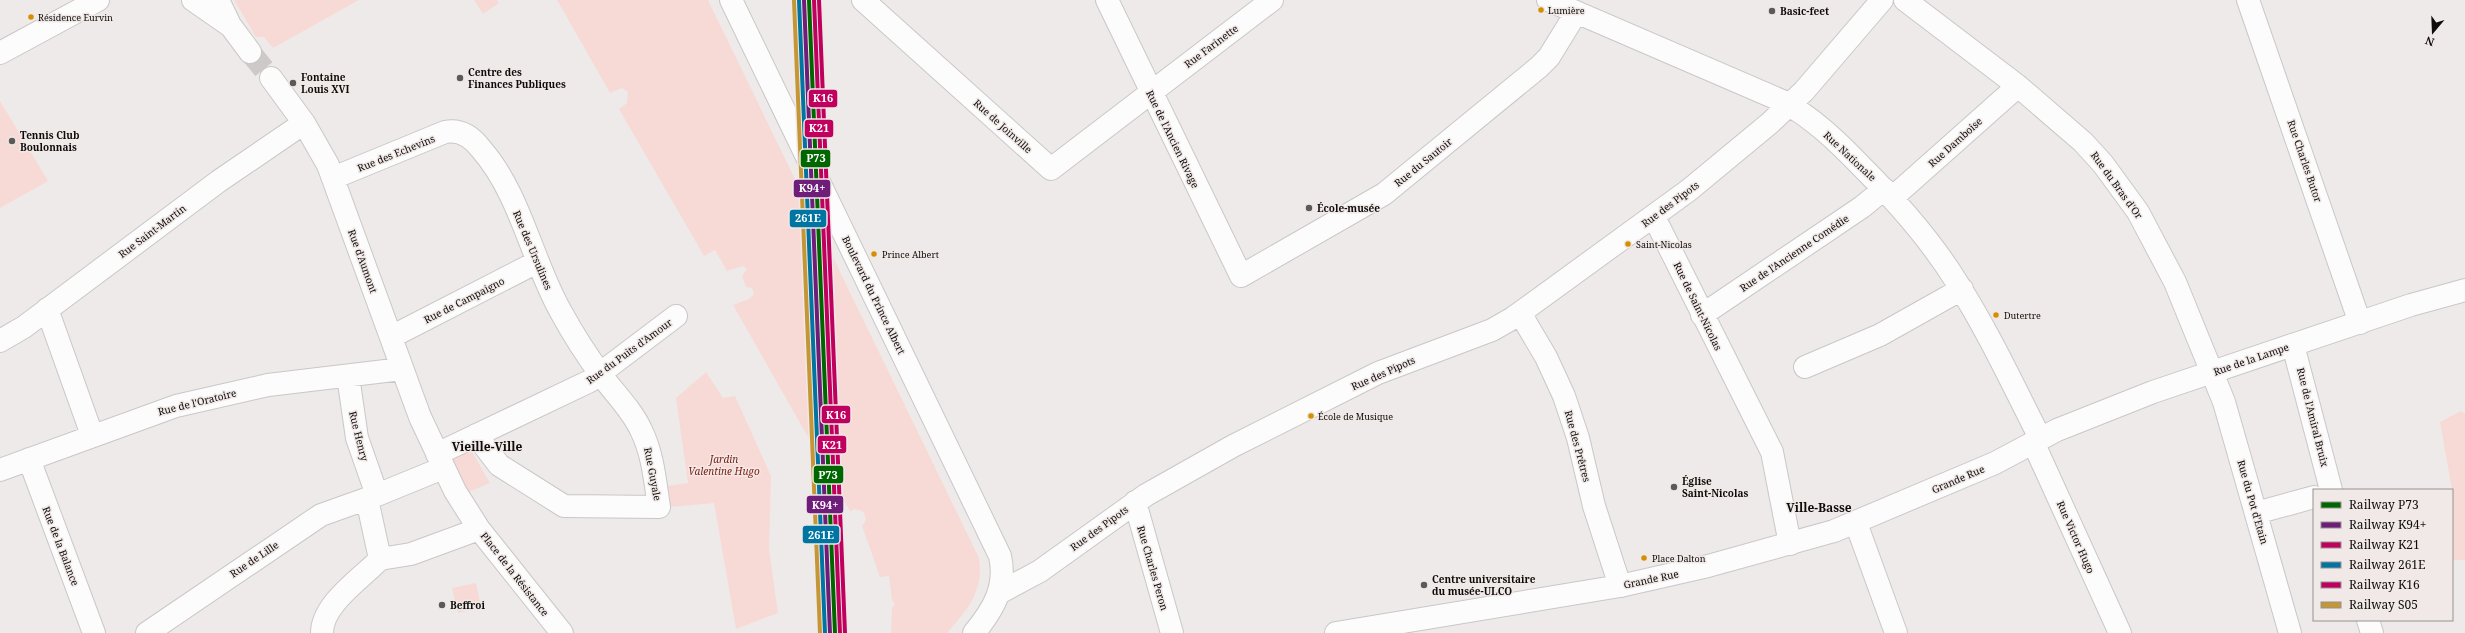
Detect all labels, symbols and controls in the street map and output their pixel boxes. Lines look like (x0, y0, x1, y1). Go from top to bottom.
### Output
place label: Lumière (1548, 4, 1585, 17)
place label: Basic-feet (1780, 4, 1829, 18)
marker: Lumière (1536, 5, 1546, 15)
marker: Basic-feet (1767, 6, 1777, 16)
place label: Résidence Eurvin (38, 11, 113, 24)
marker: Résidence Eurvin (26, 12, 36, 22)
north arrow (2413, 12, 2453, 52)
street label: Rue Farinette (1181, 21, 1241, 71)
text: N (2423, 33, 2436, 50)
place label: Centre des Finances Publiques (468, 65, 566, 91)
place label: Fontaine Louis XVI (301, 70, 350, 96)
marker: Centre des Finances Publiques (455, 73, 465, 83)
marker: Fontaine Louis XVI (288, 78, 298, 88)
street label: Rue de l'Ancien Rivage (1143, 88, 1203, 190)
line badge: K16 (808, 89, 838, 108)
text: K16 (813, 90, 833, 105)
street label: Rue de Joinville (971, 96, 1035, 156)
street label: Rue Damboise (1925, 114, 1985, 170)
street label: Rue Charles Butor (2284, 118, 2326, 204)
line badge: K21 (804, 119, 834, 138)
text: K21 (809, 120, 829, 135)
place label: Tennis Club Boulonnais (20, 128, 80, 154)
street label: Rue Nationale (1821, 128, 1879, 184)
street label: Rue des Echevins (355, 131, 437, 175)
street label: Rue du Sautoir (1391, 134, 1455, 190)
marker: Tennis Club Boulonnais (7, 136, 17, 146)
street label: Rue du Bras d'Or (2088, 148, 2146, 222)
line badge: P73 (800, 149, 831, 168)
text: P73 (806, 150, 826, 165)
street label: Rue des Pipots (1638, 177, 1702, 230)
line badge: K94+ (793, 179, 831, 198)
text: K94+ (799, 180, 825, 195)
street label: Rue Saint-Martin (115, 201, 189, 261)
place label: École-musée (1317, 201, 1380, 215)
marker: École-musée (1304, 203, 1314, 213)
street label: Rue des Ursulines (510, 208, 556, 292)
line badge: 261E (789, 209, 827, 228)
text: 261E (795, 210, 821, 225)
street label: Rue de l'Ancienne Comédie (1737, 211, 1851, 295)
street label: Rue d'Aumont (345, 227, 381, 295)
street label: Boulevard du Prince Albert (839, 233, 909, 357)
place label: Saint-Nicolas (1636, 238, 1692, 251)
marker: Saint-Nicolas (1623, 239, 1633, 249)
place label: Prince Albert (882, 248, 939, 261)
marker: Prince Albert (869, 249, 879, 259)
street label: Rue de Saint-Nicolas (1670, 259, 1726, 353)
street label: Rue de Campaigno (421, 274, 507, 326)
place label: Dutertre (2004, 309, 2041, 322)
marker: Dutertre (1991, 310, 2001, 320)
street label: Rue du Puits d'Amour (583, 315, 675, 387)
street label: Rue de la Lampe (2211, 340, 2291, 378)
street label: Rue des Pipots (1349, 352, 1418, 393)
street label: Rue de l'Amiral Bruix (2294, 366, 2332, 468)
street label: Rue de l'Oratoire (156, 385, 238, 419)
line badge: K16 (821, 405, 851, 424)
text: K16 (826, 407, 846, 422)
street label: Rue des Prêtres (1562, 409, 1594, 484)
street label: Rue Henry (346, 410, 372, 463)
place label: École de Musique (1318, 410, 1393, 423)
marker: École de Musique (1306, 411, 1316, 421)
line badge: K21 (817, 435, 847, 454)
text: K21 (822, 437, 842, 452)
district label: Vieille-Ville (452, 438, 522, 455)
street label: Rue Guyale (641, 446, 665, 502)
park label: Jardin Valentine Hugo (688, 452, 760, 478)
street label: Rue du Pot d'Etain (2234, 458, 2272, 546)
street label: Grande Rue (1929, 462, 1987, 496)
line badge: P73 (813, 465, 844, 484)
text: P73 (818, 467, 838, 482)
place label: Église Saint-Nicolas (1682, 474, 1748, 500)
marker: Église Saint-Nicolas (1669, 482, 1679, 492)
legend (2313, 489, 2453, 621)
line badge: K94+ (806, 495, 844, 514)
text: Railway P73 (2349, 496, 2419, 513)
text: K94+ (812, 497, 838, 512)
district label: Ville-Basse (1786, 499, 1852, 516)
street label: Rue Victor Hugo (2054, 499, 2098, 576)
street label: Rue des Pipots (1067, 502, 1131, 554)
street label: Rue de la Balance (39, 504, 83, 588)
text: Railway K94+ (2349, 516, 2426, 533)
street label: Rue Charles Peron (1134, 524, 1172, 613)
line badge: 261E (802, 525, 840, 544)
text: 261E (808, 527, 834, 542)
street label: Place de la Résistance (478, 529, 552, 619)
text: Railway K21 (2349, 536, 2420, 553)
street label: Rue de Lille (227, 538, 281, 580)
place label: Place Dalton (1652, 552, 1706, 565)
marker: Place Dalton (1639, 553, 1649, 563)
text: Railway 261E (2349, 556, 2426, 573)
street label: Grande Rue (1622, 566, 1680, 592)
place label: Centre universitaire du musée-ULCO (1432, 572, 1536, 598)
text: Railway K16 (2349, 576, 2420, 593)
marker: Centre universitaire du musée-ULCO (1419, 580, 1429, 590)
text: Railway S05 (2349, 596, 2418, 613)
place label: Beffroi (450, 598, 485, 612)
marker: Beffroi (437, 600, 447, 610)

